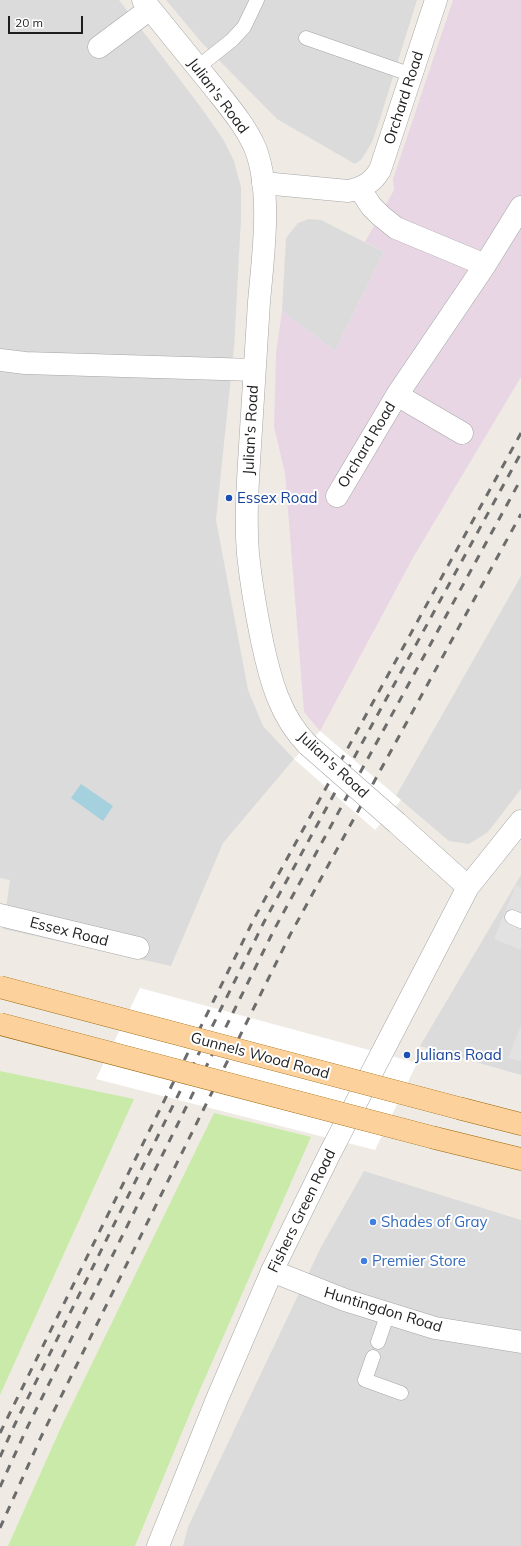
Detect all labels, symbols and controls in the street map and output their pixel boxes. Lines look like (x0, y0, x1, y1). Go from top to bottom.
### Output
scale bar (10, 8, 85, 34)
text: 20 m (15, 15, 43, 30)
street label: Orchard Road (380, 49, 428, 147)
street label: Julian's Road (184, 55, 252, 137)
street label: Julian's Road (240, 385, 262, 475)
street label: Orchard Road (334, 399, 400, 491)
place label: Essex Road (237, 489, 317, 507)
marker: Essex Road (224, 493, 234, 503)
street label: Julian's Road (294, 728, 372, 802)
street label: Essex Road (28, 914, 110, 950)
street label: Gunnels Wood Road (189, 1029, 331, 1083)
place label: Julians Road (415, 1046, 502, 1064)
marker: Julians Road (402, 1050, 412, 1060)
street label: Fishers Green Road (264, 1146, 340, 1276)
place label: Shades of Gray (381, 1213, 487, 1231)
marker: Shades of Gray (368, 1217, 378, 1227)
place label: Premier Store (372, 1252, 466, 1270)
marker: Premier Store (359, 1256, 369, 1266)
street label: Huntingdon Road (322, 1283, 444, 1337)

